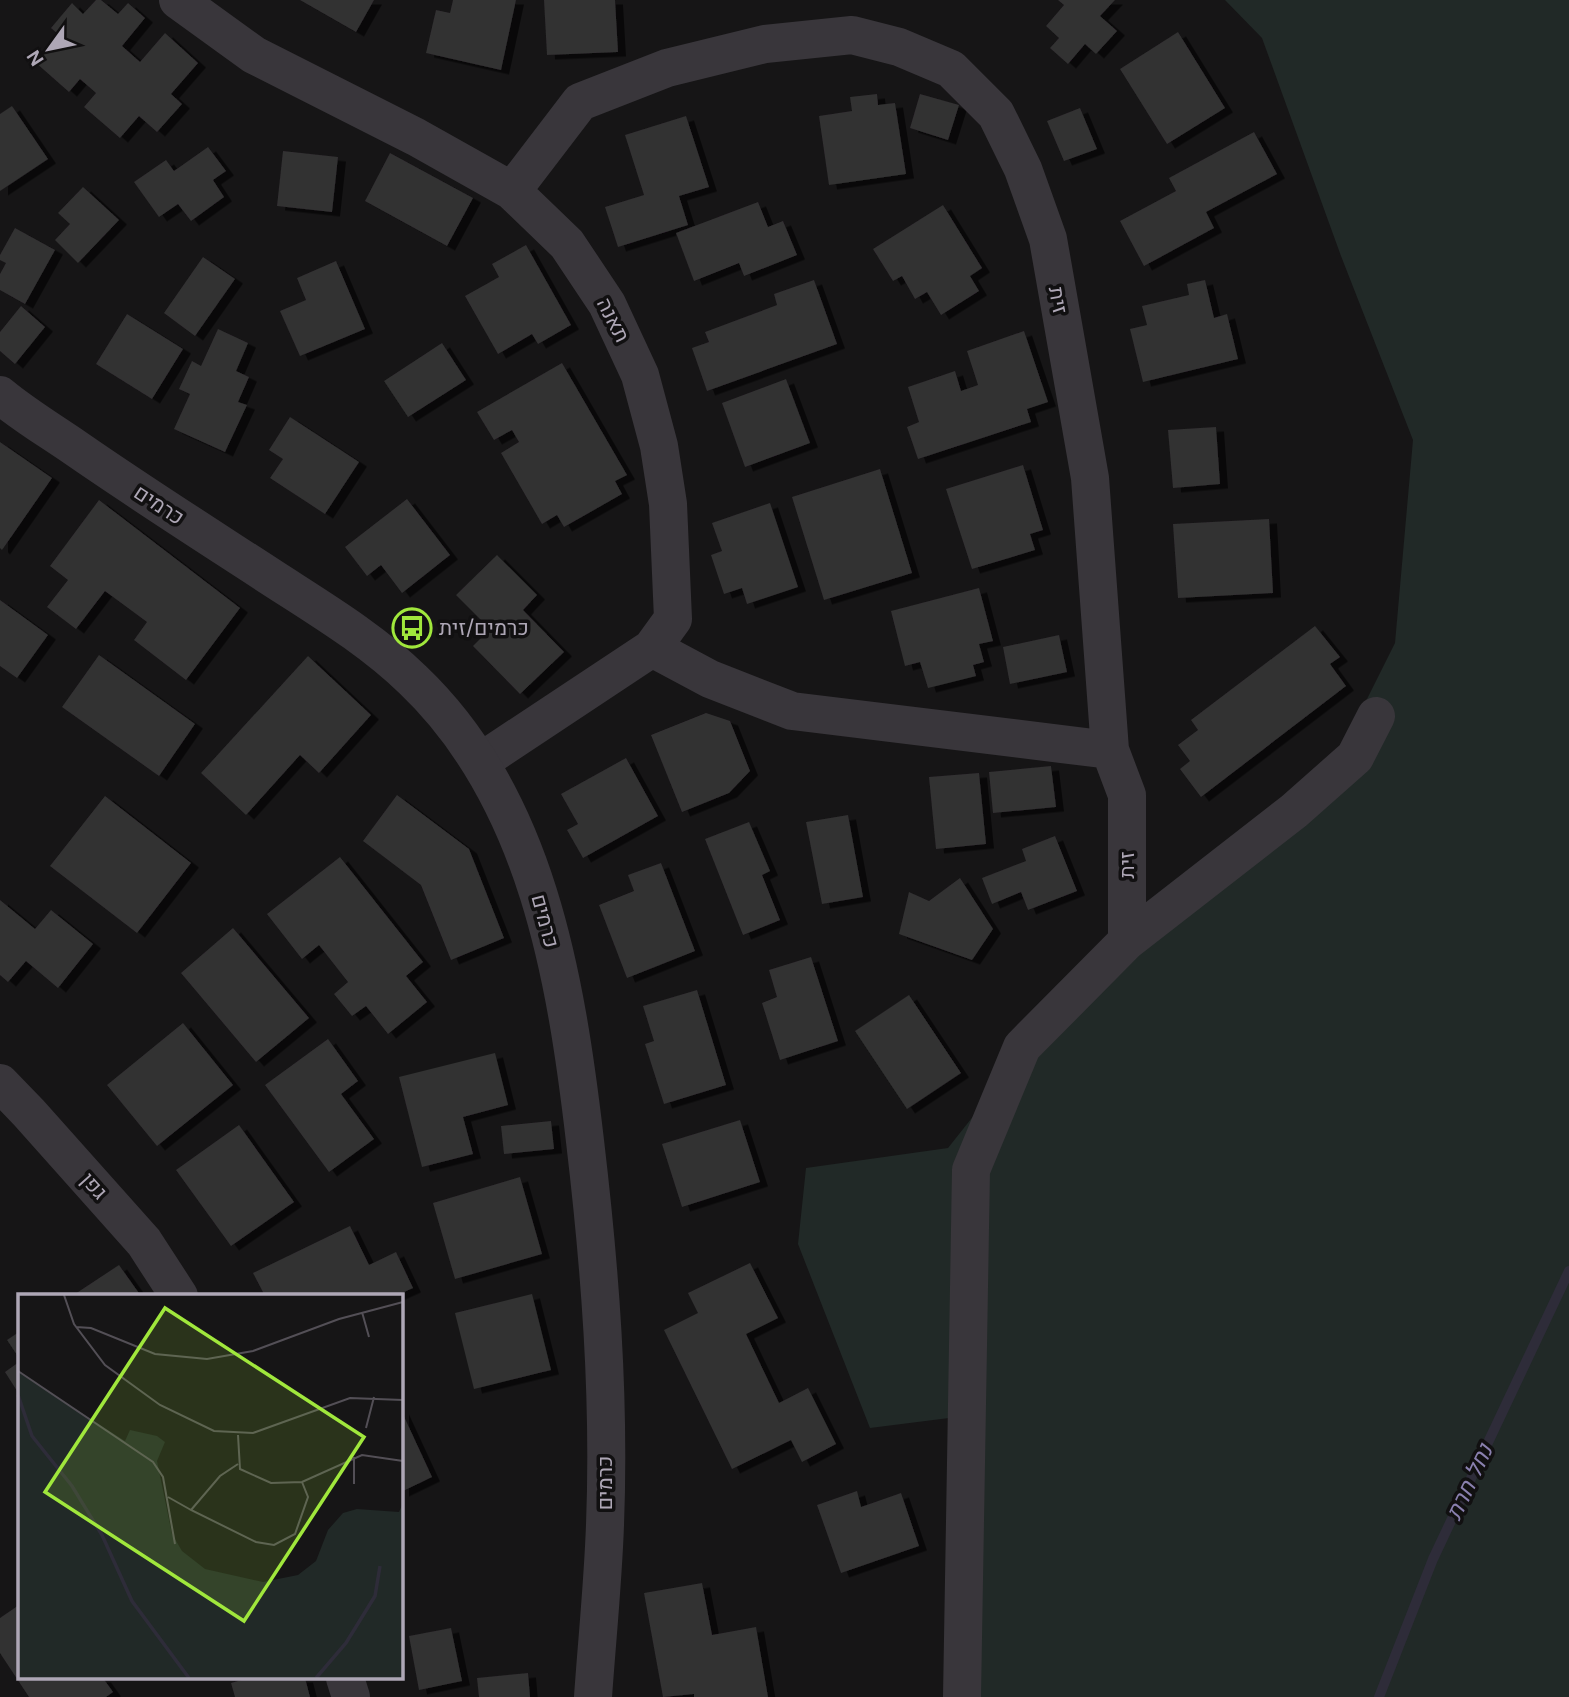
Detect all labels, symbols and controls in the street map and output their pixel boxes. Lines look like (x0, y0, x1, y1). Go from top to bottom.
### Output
north arrow (14, 14, 84, 84)
text: N (21, 45, 49, 71)
street label: זית (1042, 284, 1074, 316)
street label: תאנה (590, 293, 636, 347)
street label: כרמים (128, 478, 190, 532)
bus stop icon: כרמים/זית (391, 607, 433, 649)
place label: כרמים/זית (439, 614, 529, 642)
street label: זית (1113, 852, 1141, 878)
street label: כרמים (524, 891, 566, 951)
street label: גפן (74, 1166, 114, 1206)
inset map (18, 1294, 402, 1680)
water label: נחל חרת (1438, 1438, 1500, 1525)
street label: כרמים (591, 1456, 619, 1510)

